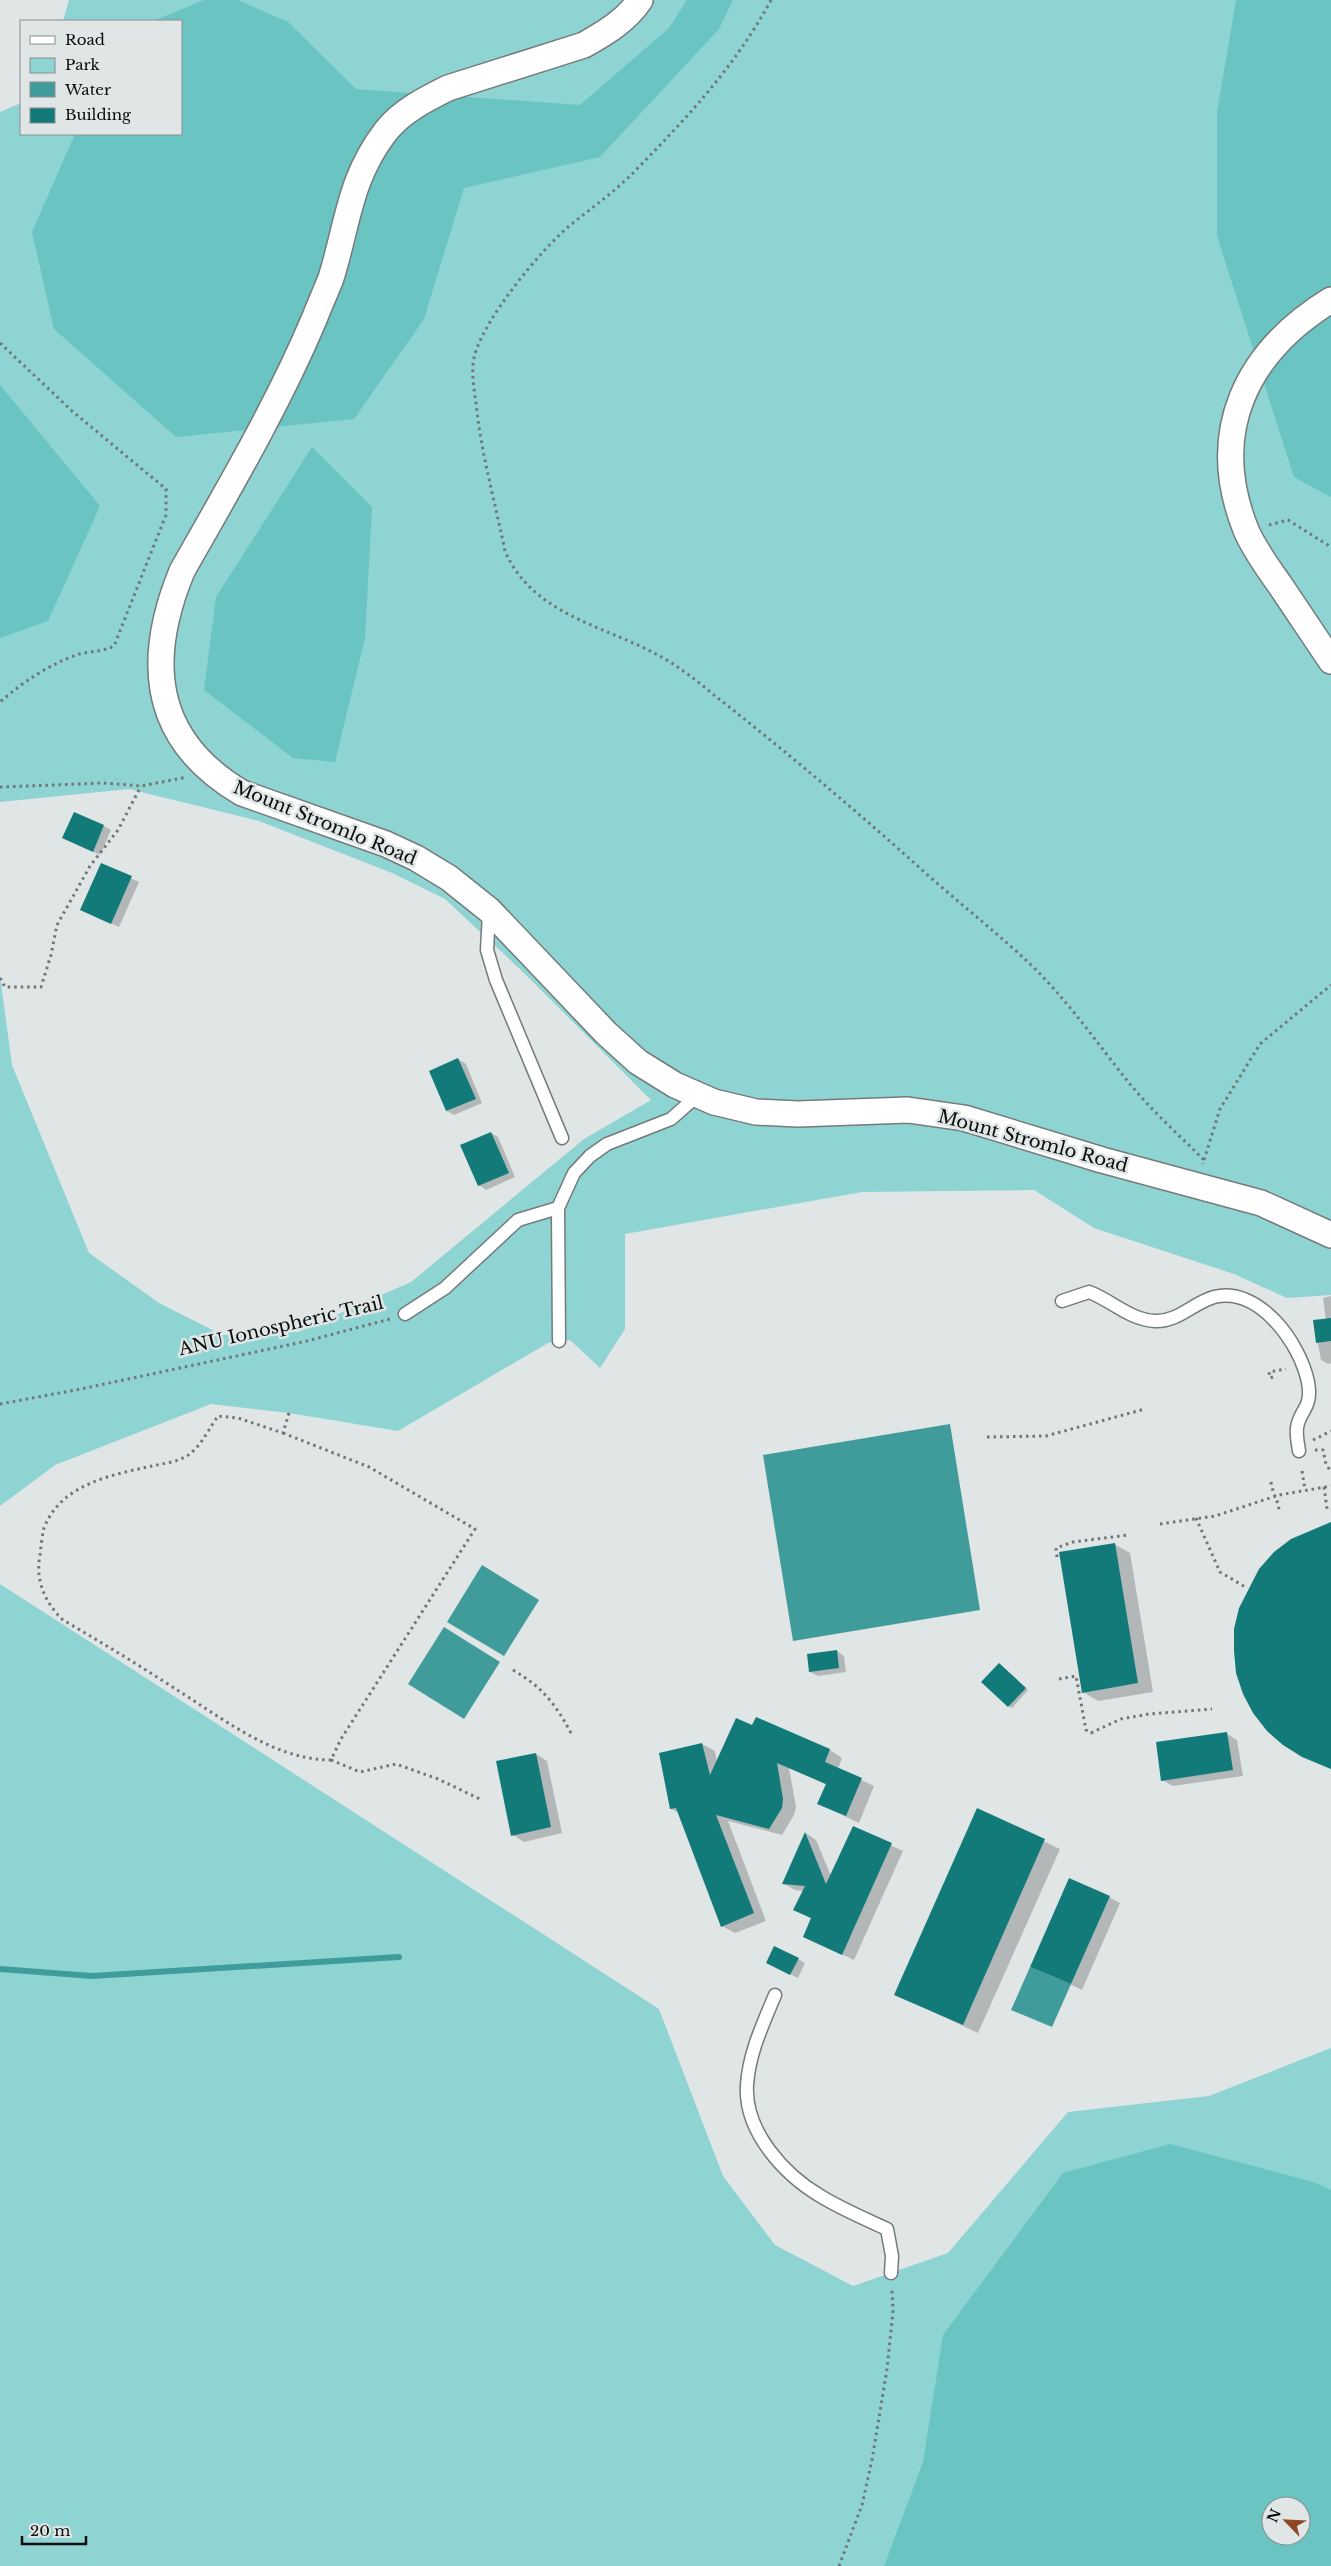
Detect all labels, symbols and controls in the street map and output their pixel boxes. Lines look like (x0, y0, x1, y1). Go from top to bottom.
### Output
legend (20, 20, 182, 135)
text: Road (65, 30, 105, 49)
text: Park (65, 55, 101, 74)
text: Water (64, 80, 112, 99)
text: Building (65, 105, 132, 124)
street label: Mount Stromlo Road (230, 776, 420, 870)
street label: Mount Stromlo Road (936, 1105, 1130, 1177)
street label: ANU Ionospheric Trail (175, 1292, 386, 1361)
north arrow (1261, 2496, 1311, 2546)
text: N (1263, 2506, 1285, 2525)
scale bar (22, 2514, 86, 2546)
text: 20 m (30, 2521, 70, 2540)

